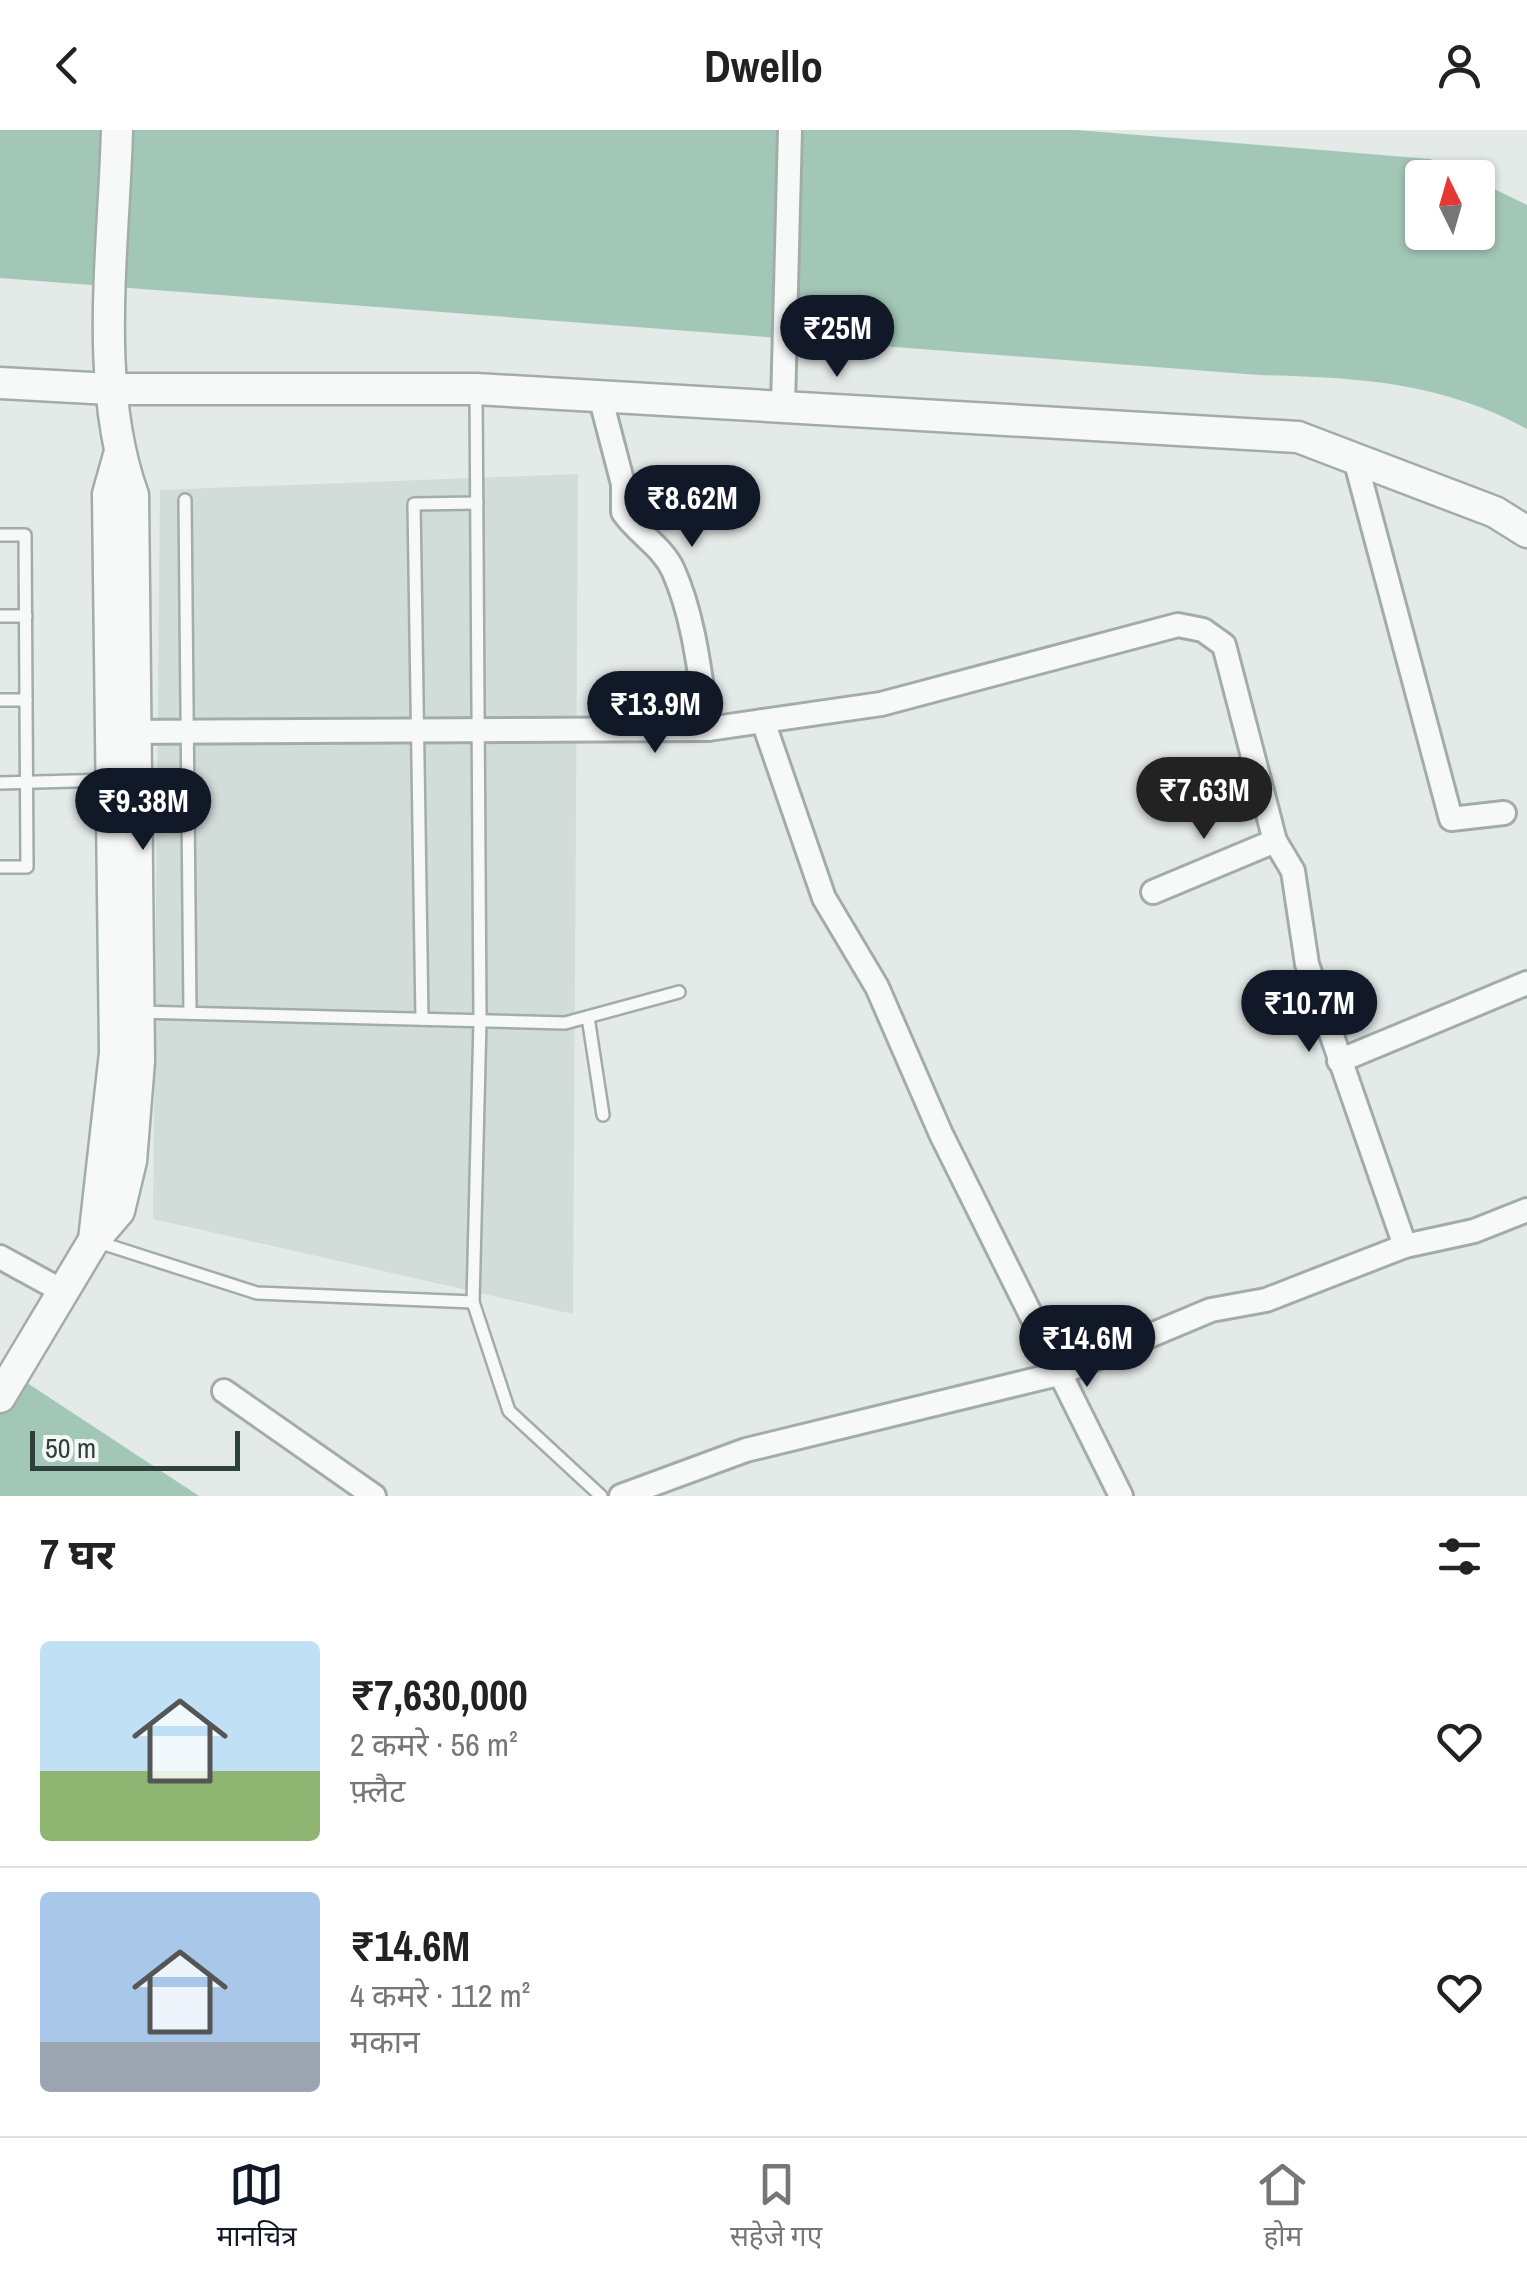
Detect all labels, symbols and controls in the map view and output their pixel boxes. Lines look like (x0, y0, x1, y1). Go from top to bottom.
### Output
text: Dwello (704, 35, 823, 96)
icon: back (40, 38, 95, 93)
icon: person (1432, 38, 1487, 93)
north arrow (1405, 160, 1495, 250)
map controls (1405, 160, 1495, 250)
pin: ₹25M (778, 295, 896, 380)
text: ₹25M (802, 306, 872, 349)
pin: ₹8.62M (611, 465, 773, 550)
text: ₹8.62M (646, 476, 738, 519)
pin: ₹13.9M (574, 671, 736, 756)
text: ₹13.9M (609, 682, 701, 725)
pin: ₹7.63M (1123, 757, 1285, 842)
pin: ₹9.38M (62, 768, 224, 853)
text: ₹7.63M (1158, 768, 1250, 811)
text: ₹9.38M (97, 779, 189, 822)
pin: ₹10.7M (1228, 970, 1390, 1055)
text: ₹10.7M (1263, 981, 1355, 1024)
pin: ₹14.6M (1006, 1305, 1168, 1390)
text: ₹14.6M (1041, 1316, 1133, 1359)
scale bar (30, 1426, 240, 1470)
text: 50 m (45, 1429, 96, 1467)
text: 7 घर (40, 1526, 114, 1582)
icon: filters (1432, 1529, 1487, 1584)
text: ₹7,630,000 (350, 1667, 528, 1723)
icon: home (120, 1681, 240, 1801)
icon: heart (1432, 1714, 1487, 1769)
text: 2 कमरे · 56 m² (350, 1723, 518, 1766)
text: फ़्लैट (350, 1769, 405, 1812)
text: ₹14.6M (350, 1918, 470, 1974)
icon: home (120, 1932, 240, 2052)
icon: heart (1432, 1965, 1487, 2020)
text: 4 कमरे · 112 m² (350, 1974, 530, 2017)
text: मकान (350, 2020, 420, 2063)
tab: मानचित्र (217, 2157, 297, 2257)
tab: सहेजे गए (730, 2157, 822, 2257)
tab: होम (1255, 2157, 1310, 2257)

